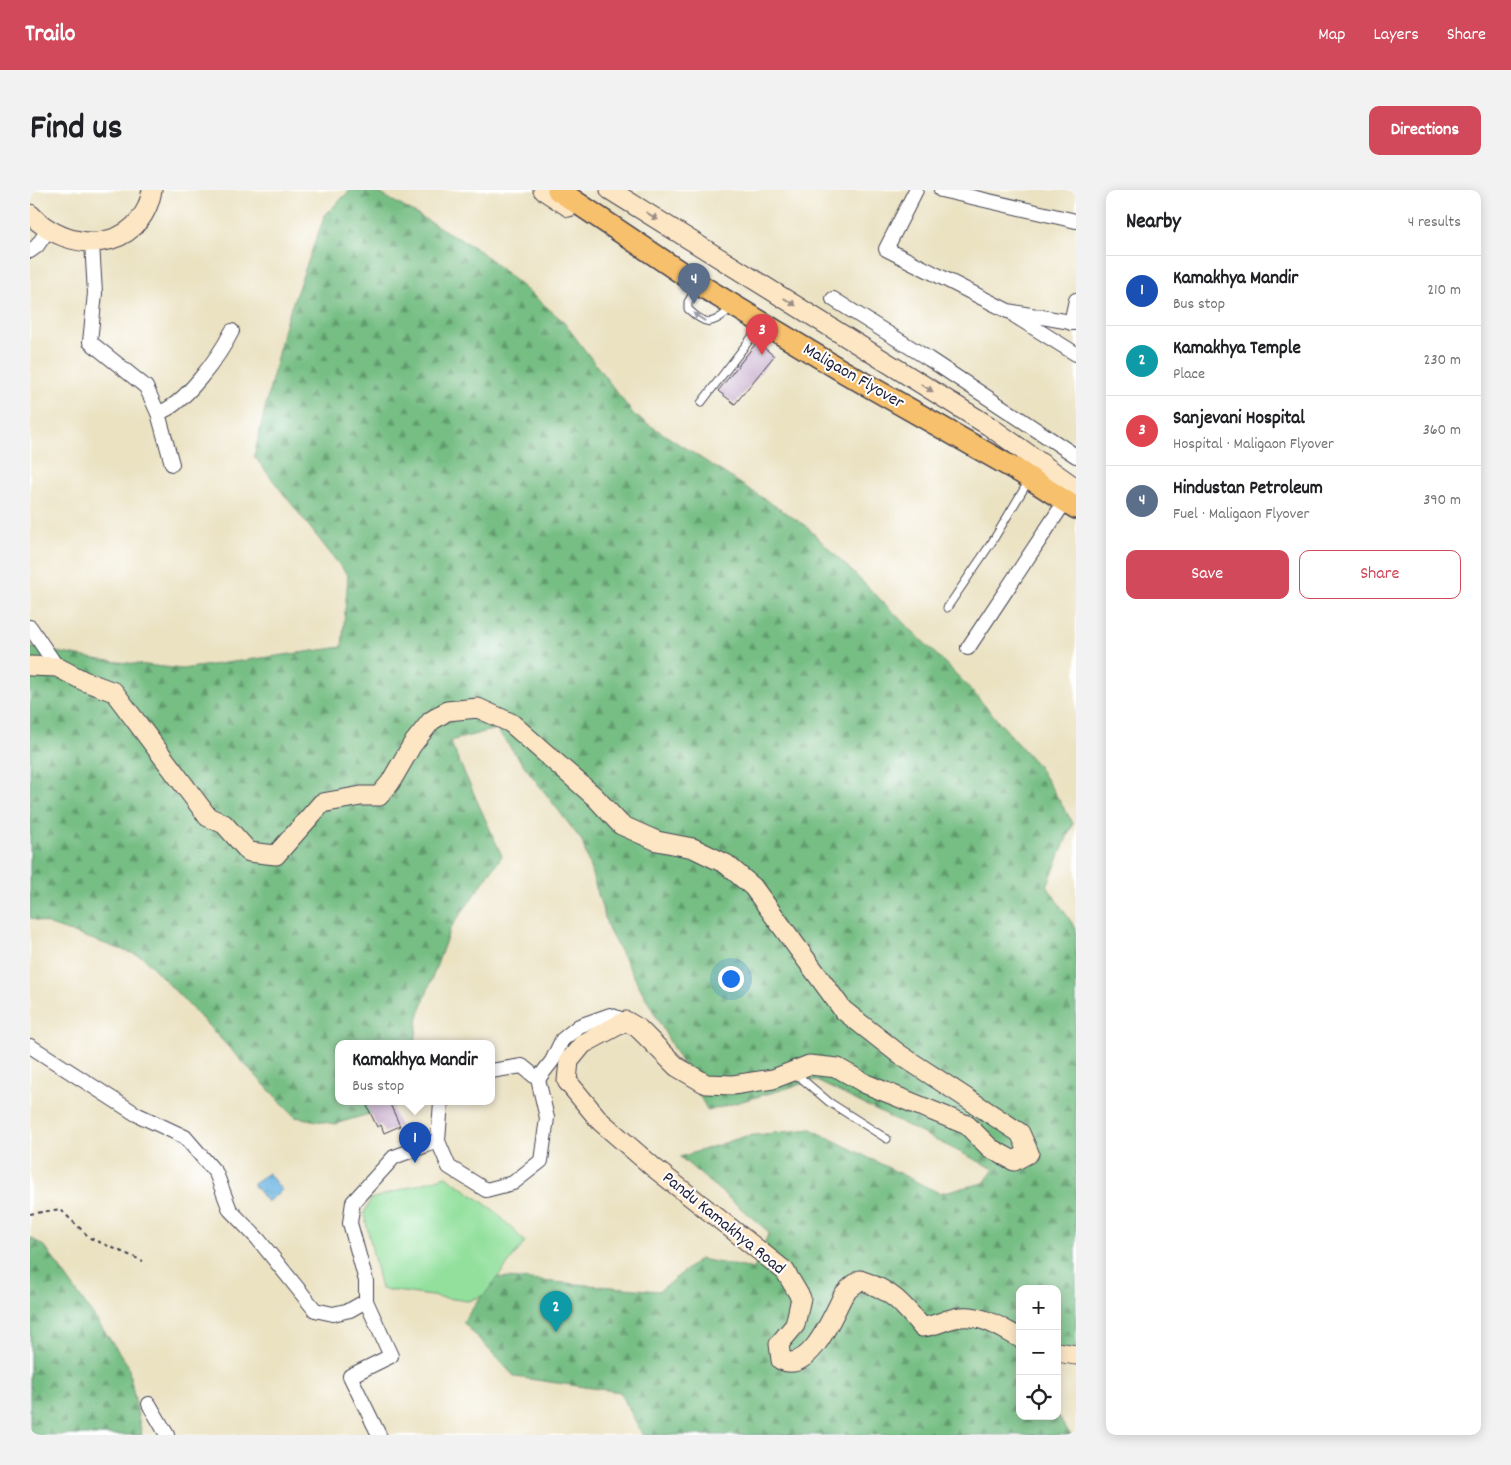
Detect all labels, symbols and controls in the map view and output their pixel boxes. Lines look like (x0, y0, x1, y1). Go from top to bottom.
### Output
text: Trailo (25, 18, 76, 52)
text: Map (1318, 23, 1345, 48)
text: Layers (1373, 23, 1419, 48)
text: Share (1447, 23, 1486, 48)
text: Find us (30, 105, 122, 155)
button: Directions (1369, 106, 1481, 155)
text: Nearby (1126, 208, 1181, 238)
one-way arrow (645, 211, 658, 220)
text: 4 results (1408, 211, 1461, 234)
pin: 4 (678, 263, 710, 304)
text: Kamakhya Mandir (1173, 266, 1298, 293)
text: 1 (1140, 279, 1144, 302)
text: 210 m (1427, 279, 1461, 302)
text: Bus stop (1173, 293, 1225, 316)
one-way arrow (783, 297, 796, 307)
one-way arrow (692, 312, 705, 322)
pin: 3 (746, 314, 778, 355)
text: Kamakhya Temple (1173, 336, 1301, 363)
street label: Maligaon Flyover (798, 338, 908, 416)
text: 2 (1139, 349, 1146, 372)
text: 230 m (1424, 349, 1461, 372)
text: Place (1173, 363, 1205, 386)
one-way arrow (921, 383, 934, 393)
text: Sanjevani Hospital (1173, 406, 1305, 433)
text: 3 (1138, 419, 1146, 442)
text: 360 m (1423, 419, 1461, 442)
text: Hospital · Maligaon Flyover (1173, 433, 1334, 456)
text: Hindustan Petroleum (1173, 476, 1323, 503)
text: 4 (1139, 489, 1145, 512)
text: 390 m (1423, 489, 1461, 512)
text: Fuel · Maligaon Flyover (1173, 503, 1309, 526)
button: Save (1126, 550, 1289, 599)
button: Share (1299, 550, 1461, 599)
your location (718, 966, 744, 992)
popup (335, 1040, 495, 1105)
text: Kamakhya Mandir (352, 1048, 478, 1075)
text: Bus stop (352, 1075, 404, 1098)
pin: 1 (399, 1122, 431, 1163)
street label: Pandu Kamakhya Road (656, 1166, 790, 1282)
map controls (1016, 1285, 1061, 1420)
button: + (1016, 1285, 1061, 1330)
pin: 2 (540, 1291, 572, 1332)
button: − (1016, 1330, 1061, 1375)
button: locate (1016, 1375, 1061, 1420)

